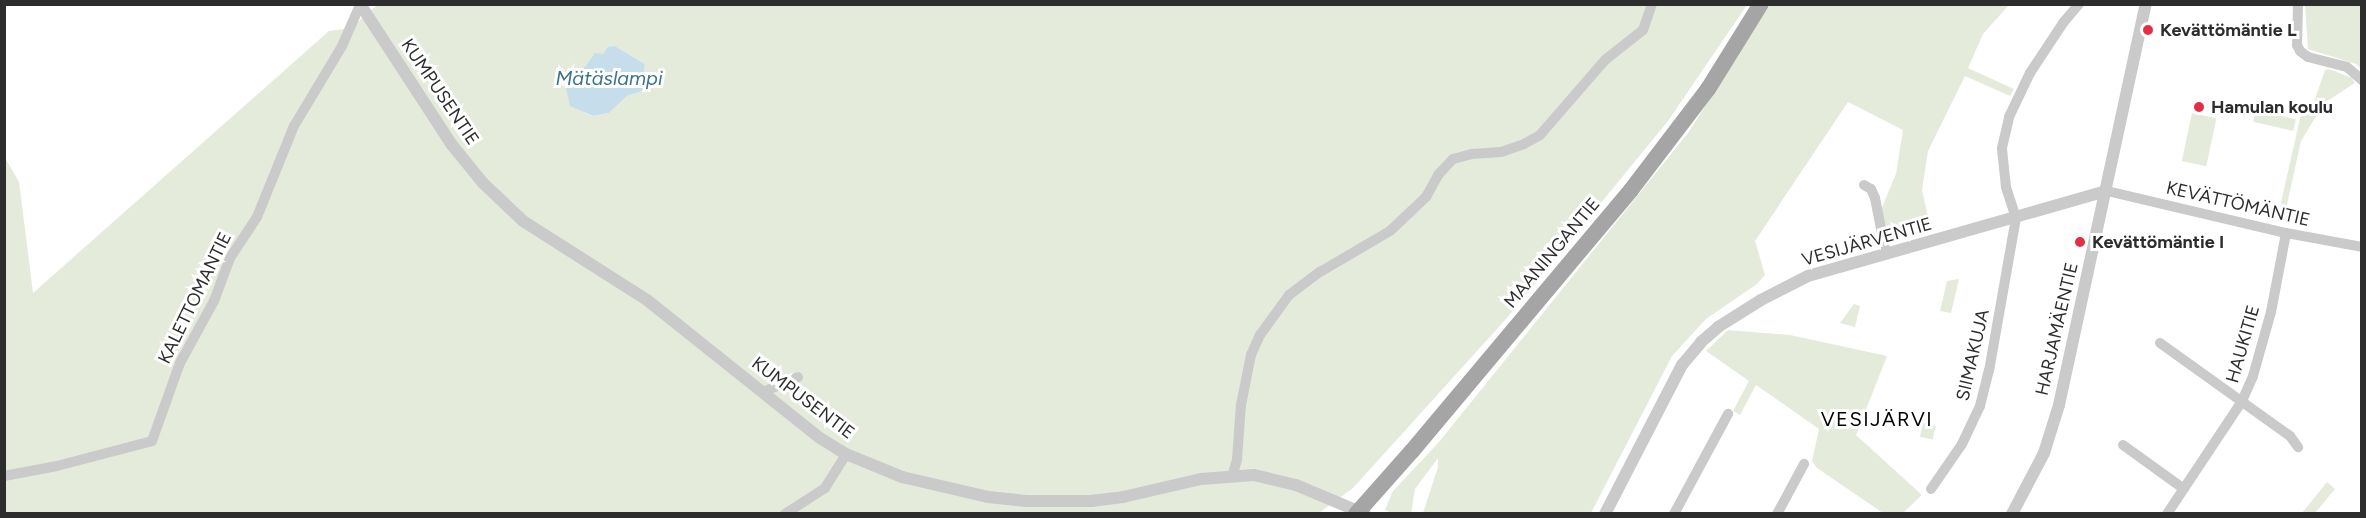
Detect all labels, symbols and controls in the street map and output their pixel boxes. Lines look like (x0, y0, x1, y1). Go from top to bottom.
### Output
place label: Kevättömäntie L (2160, 19, 2297, 41)
marker: Kevättömäntie L (2141, 23, 2155, 37)
street label: KUMPUSENTIE (397, 35, 483, 149)
water label: Mätäslampi (555, 66, 663, 90)
place label: Hamulan koulu (2211, 96, 2333, 118)
marker: Hamulan koulu (2192, 100, 2206, 114)
street label: KEVÄTTÖMÄNTIE (2164, 177, 2312, 231)
street label: MAANINGANTIE (1500, 193, 1604, 313)
street label: VESIJÄRVENTIE (1799, 213, 1935, 271)
street label: KALETTOMANTIE (154, 229, 236, 367)
place label: Kevättömäntie I (2092, 231, 2224, 253)
marker: Kevättömäntie I (2073, 235, 2087, 249)
street label: HARJAMÄENTIE (2031, 260, 2083, 398)
street label: HAUKITIE (2222, 303, 2264, 385)
street label: SIIMAKUJA (1952, 307, 1994, 403)
street label: KUMPUSENTIE (747, 352, 859, 444)
district label: VESIJÄRVI (1821, 407, 1933, 431)

